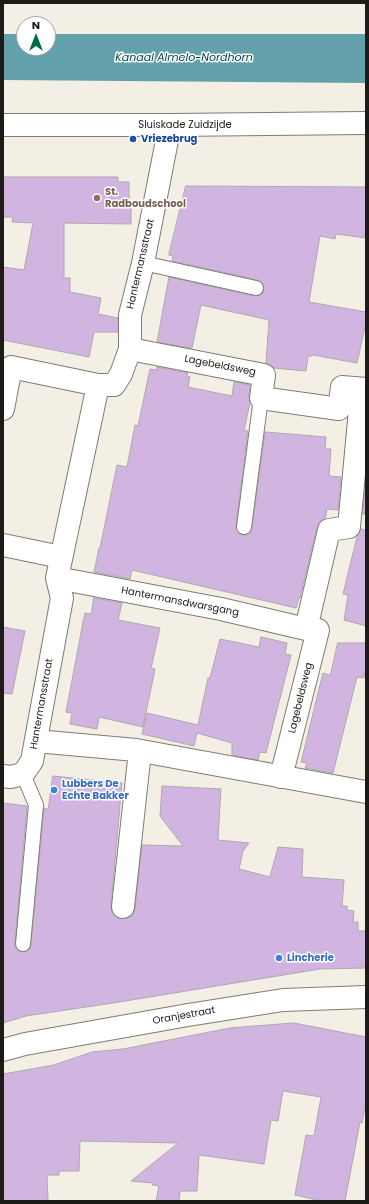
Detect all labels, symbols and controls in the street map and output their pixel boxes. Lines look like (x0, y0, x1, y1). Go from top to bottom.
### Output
north arrow (16, 16, 56, 56)
text: N (32, 17, 40, 33)
water label: Kanaal Almelo-Nordhorn (115, 51, 253, 65)
street label: Sluiskade Zuidzijde (138, 119, 232, 131)
place label: Vriezebrug (141, 133, 197, 145)
marker: Vriezebrug (128, 134, 138, 144)
place label: St. Radboudschool (105, 186, 186, 210)
marker: St. Radboudschool (92, 193, 102, 203)
street label: Hantermansstraat (125, 218, 157, 310)
street label: Lagebeldsweg (183, 353, 257, 379)
street label: Hantermansdwarsgang (120, 585, 240, 619)
street label: Hantermansstraat (28, 658, 56, 750)
street label: Lagebeldsweg (286, 661, 316, 735)
place label: Lubbers De Echte Bakker (62, 778, 129, 802)
marker: Lubbers De Echte Bakker (49, 785, 59, 795)
place label: Lincherie (287, 952, 334, 964)
marker: Lincherie (274, 953, 284, 963)
street label: Oranjestraat (152, 1005, 216, 1027)

